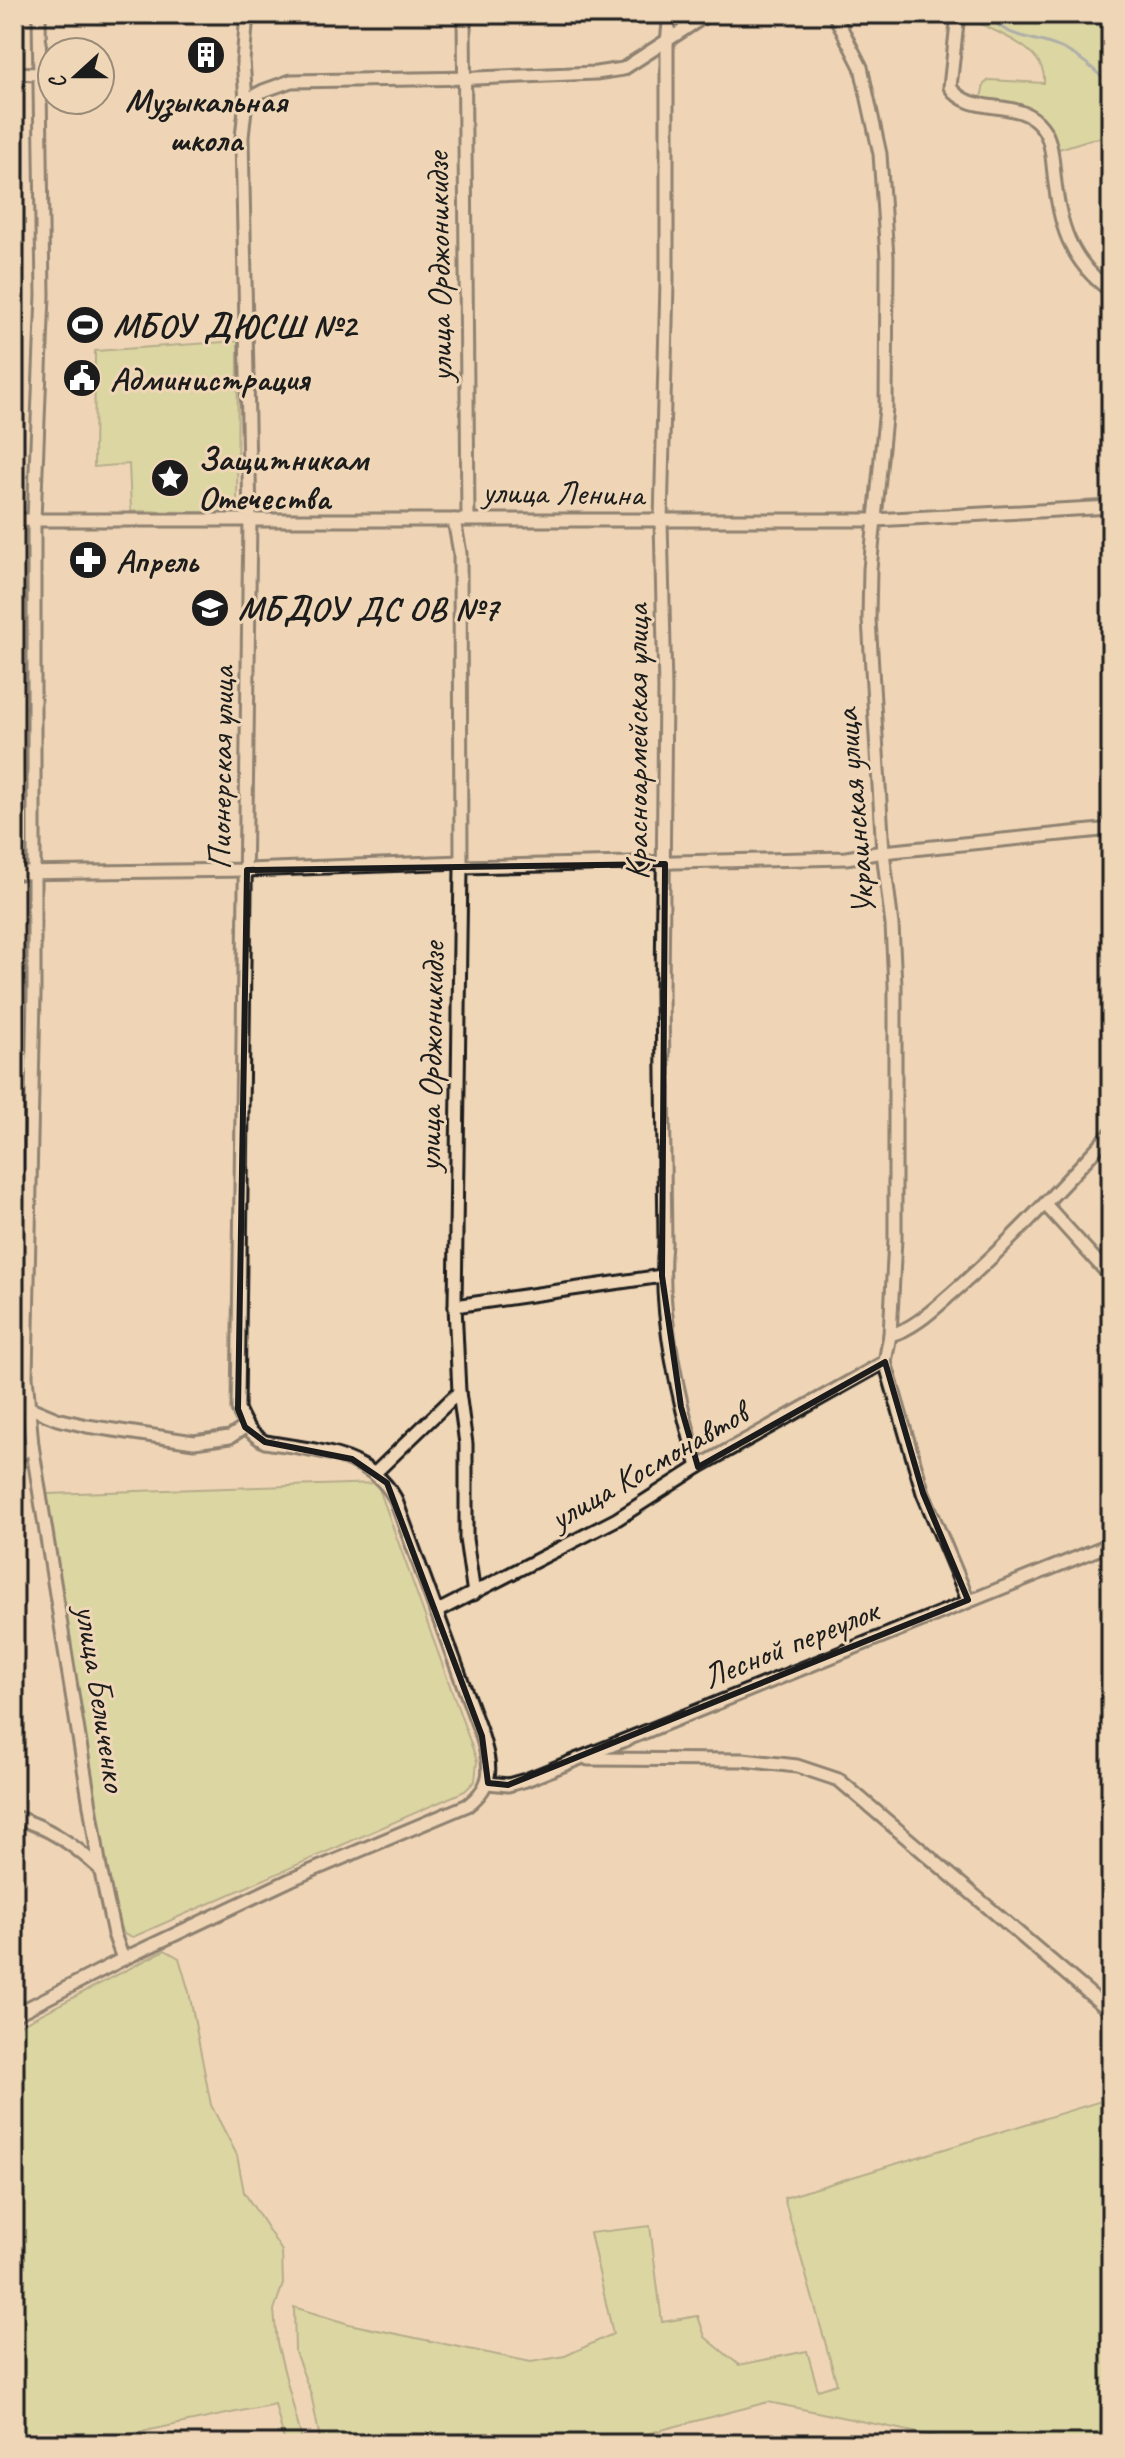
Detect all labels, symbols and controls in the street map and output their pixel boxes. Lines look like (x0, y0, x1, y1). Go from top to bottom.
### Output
building icon: Музыкальная школа (185, 34, 227, 76)
north arrow (36, 36, 116, 116)
text: С (42, 70, 73, 93)
place label: Музыкальная школа (125, 79, 290, 161)
street label: улица Орджоникидзе (415, 149, 462, 384)
sports icon: МБОУ ДЮСШ №2 (64, 304, 106, 346)
place label: МБОУ ДЮСШ №2 (113, 304, 359, 347)
public building icon: Администрация (61, 357, 103, 399)
place label: Администрация (110, 357, 311, 400)
place label: Защитникам Отечества (198, 437, 370, 519)
place icon: Защитникам Отечества (149, 457, 191, 499)
street label: улица Ленина (480, 470, 647, 515)
pharmacy icon: Апрель (67, 539, 109, 581)
place label: Апрель (116, 539, 200, 582)
school or university icon: МБДОУ ДС ОВ №7 (189, 587, 231, 629)
place label: МБДОУ ДС ОВ №7 (238, 587, 502, 630)
street label: Красноармейская улица (615, 602, 658, 880)
street label: Пионерская улица (197, 664, 244, 870)
street label: Украинская улица (824, 705, 885, 917)
street label: улица Орджоникидзе (407, 939, 454, 1174)
street label: улица Космонавтов (540, 1388, 760, 1540)
street label: Лесной переулок (696, 1588, 887, 1698)
street label: улица Беличенко (65, 1600, 138, 1796)

